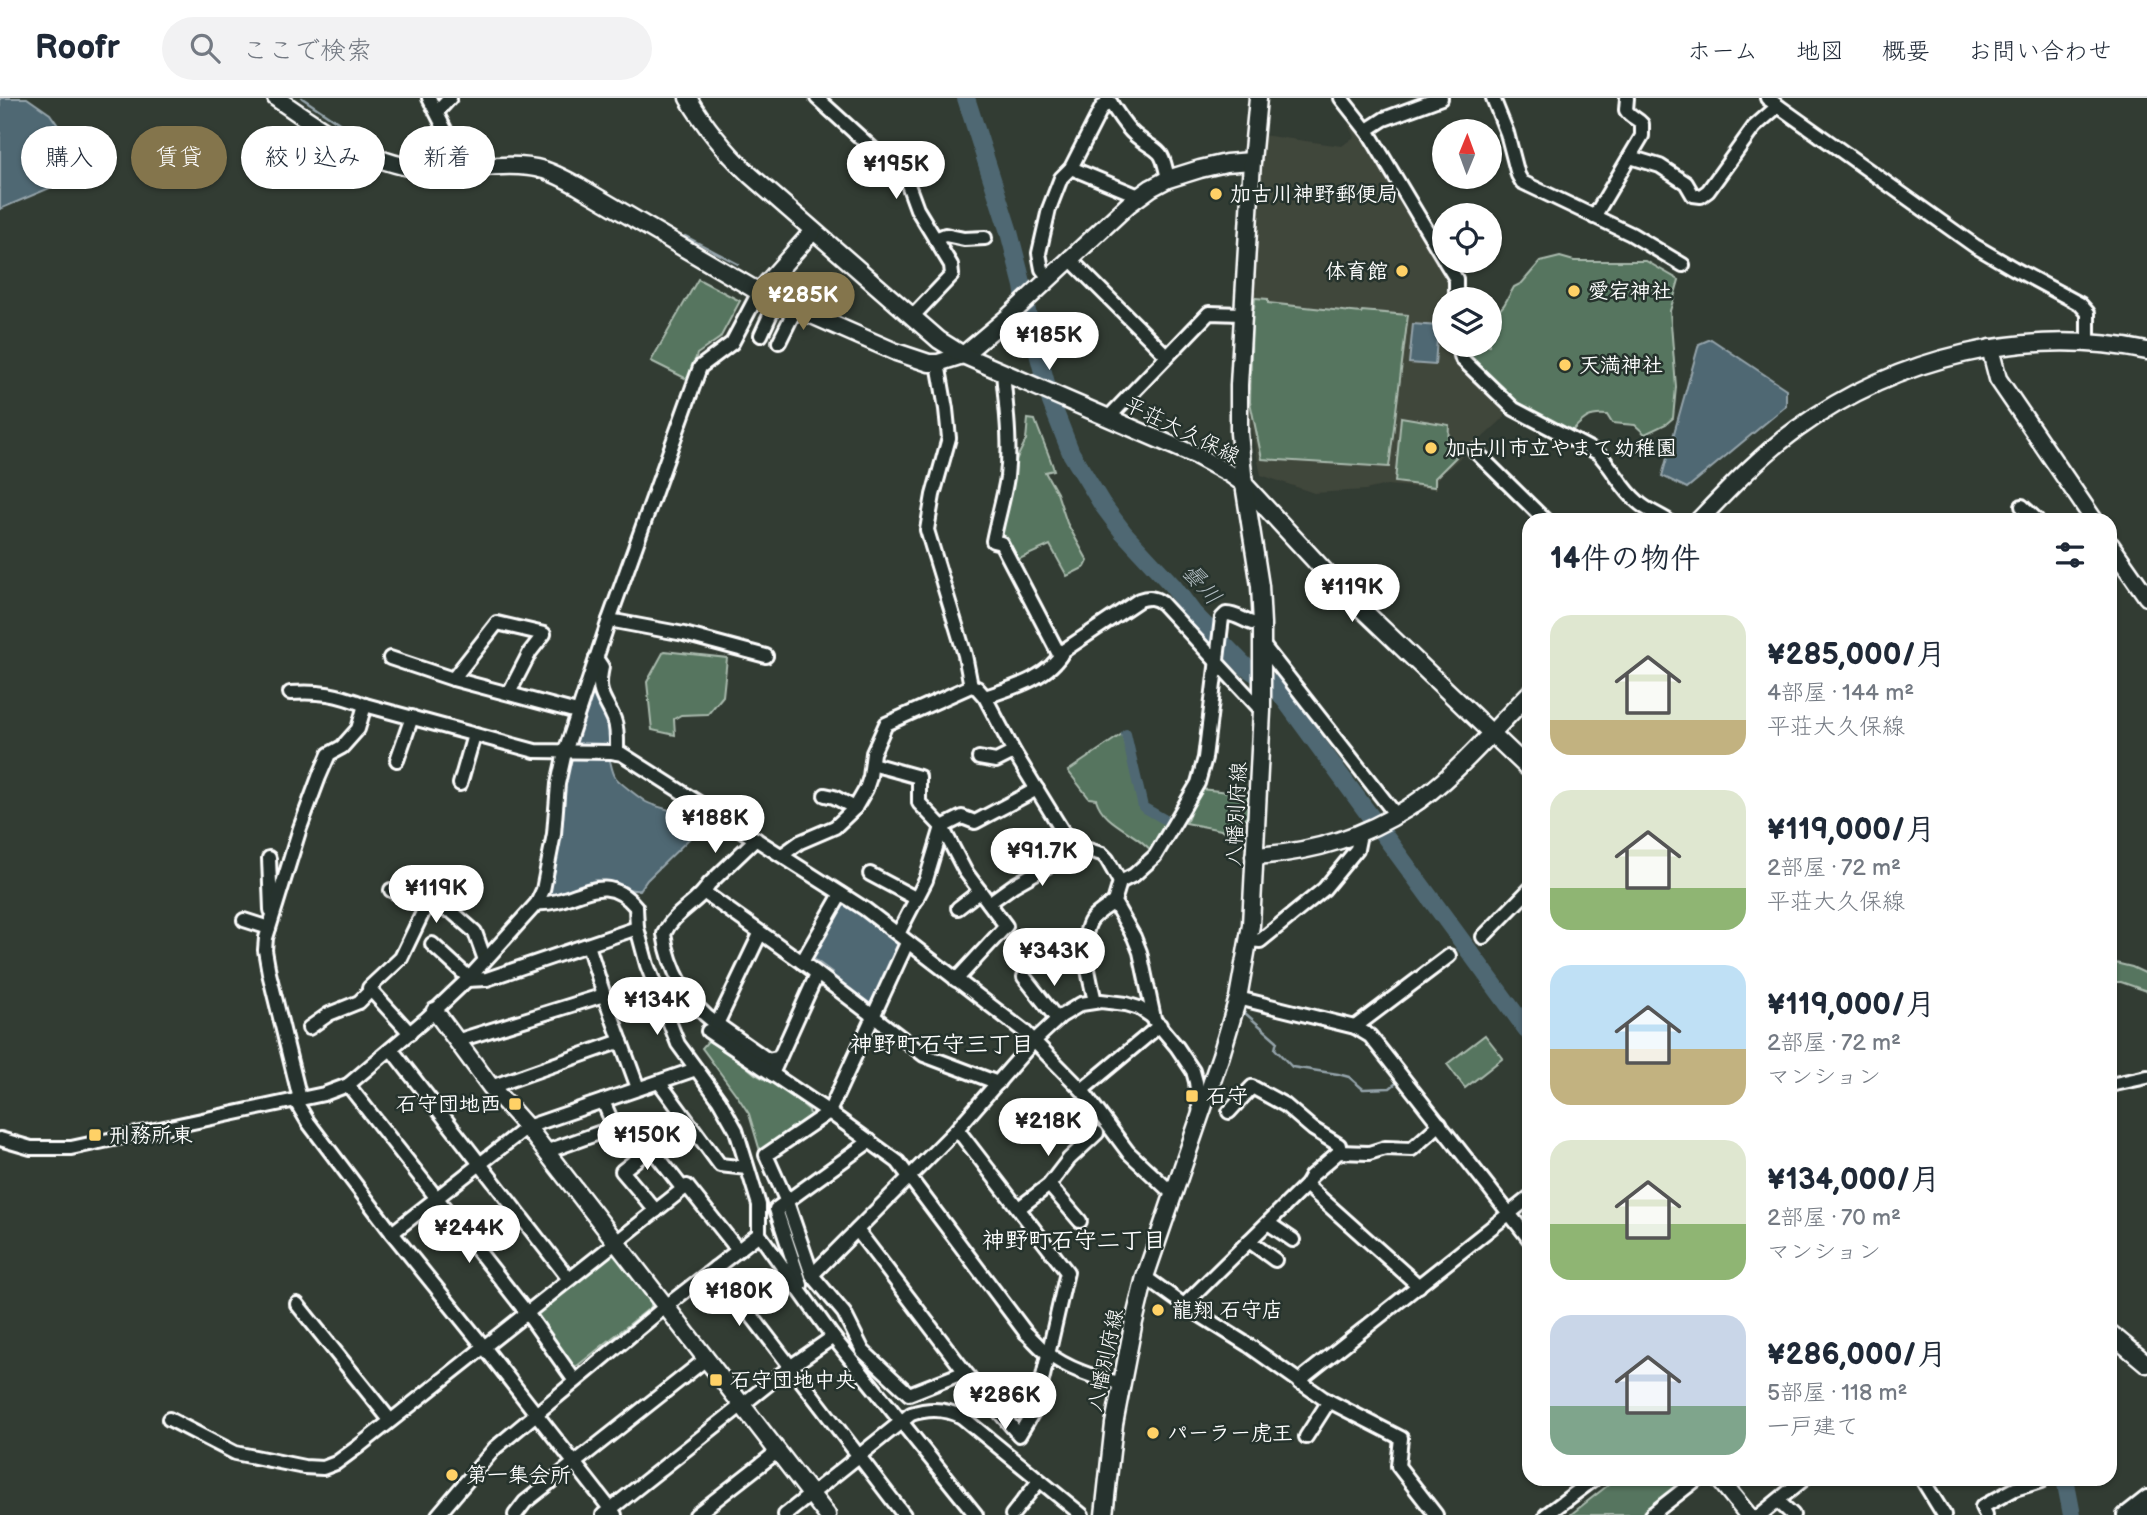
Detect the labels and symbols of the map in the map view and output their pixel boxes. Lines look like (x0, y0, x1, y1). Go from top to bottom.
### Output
north arrow (1432, 119, 1502, 189)
pin: ¥195K (847, 141, 945, 201)
place label: 加古川神野郵便局 (1230, 182, 1398, 207)
marker: 加古川神野郵便局 (1208, 186, 1224, 202)
place label: 体育館 (1325, 259, 1388, 284)
marker: 体育館 (1394, 263, 1410, 279)
pin: ¥285K (754, 272, 852, 332)
place label: 愛宕神社 (1588, 279, 1672, 304)
marker: 愛宕神社 (1566, 283, 1582, 299)
pin: ¥185K (1000, 313, 1098, 372)
place label: 天満神社 (1579, 353, 1663, 378)
marker: 天満神社 (1557, 357, 1573, 373)
street label: 平荘大久保線 (1120, 392, 1244, 469)
place label: 加古川市立やまて幼稚園 (1445, 436, 1677, 461)
marker: 加古川市立やまて幼稚園 (1423, 440, 1439, 456)
water label: 曇川 (1176, 558, 1227, 611)
pin: ¥119K (1303, 564, 1401, 624)
street label: 八幡別府線 (1221, 761, 1252, 867)
pin: ¥188K (666, 796, 764, 855)
pin: ¥91.7K (985, 828, 1099, 888)
pin: ¥119K (387, 866, 485, 925)
pin: ¥343K (1005, 928, 1103, 988)
pin: ¥134K (608, 978, 706, 1037)
district label: 神野町石守三丁目 (850, 1031, 1034, 1059)
place label: 石守 (1206, 1084, 1248, 1109)
marker: 石守 (1184, 1088, 1200, 1104)
place label: 石守団地西 (396, 1092, 501, 1117)
marker: 石守団地西 (507, 1096, 523, 1112)
pin: ¥218K (999, 1098, 1097, 1158)
pin: ¥150K (598, 1112, 696, 1172)
place label: 刑務所東 (109, 1123, 193, 1148)
marker: 刑務所東 (87, 1127, 103, 1143)
pin: ¥244K (420, 1206, 518, 1265)
district label: 神野町石守二丁目 (982, 1227, 1166, 1255)
pin: ¥180K (690, 1268, 788, 1328)
place label: 龍翔 石守店 (1172, 1298, 1283, 1323)
marker: 龍翔 石守店 (1150, 1302, 1166, 1318)
street label: 八幡別府線 (1082, 1306, 1129, 1414)
place label: 石守団地中央 (730, 1368, 856, 1393)
marker: 石守団地中央 (708, 1372, 724, 1388)
pin: ¥286K (956, 1372, 1054, 1432)
place label: パーラー虎王 (1167, 1421, 1293, 1446)
marker: パーラー虎王 (1145, 1425, 1161, 1441)
place label: 第一集会所 (466, 1463, 571, 1488)
marker: 第一集会所 (444, 1467, 460, 1483)

